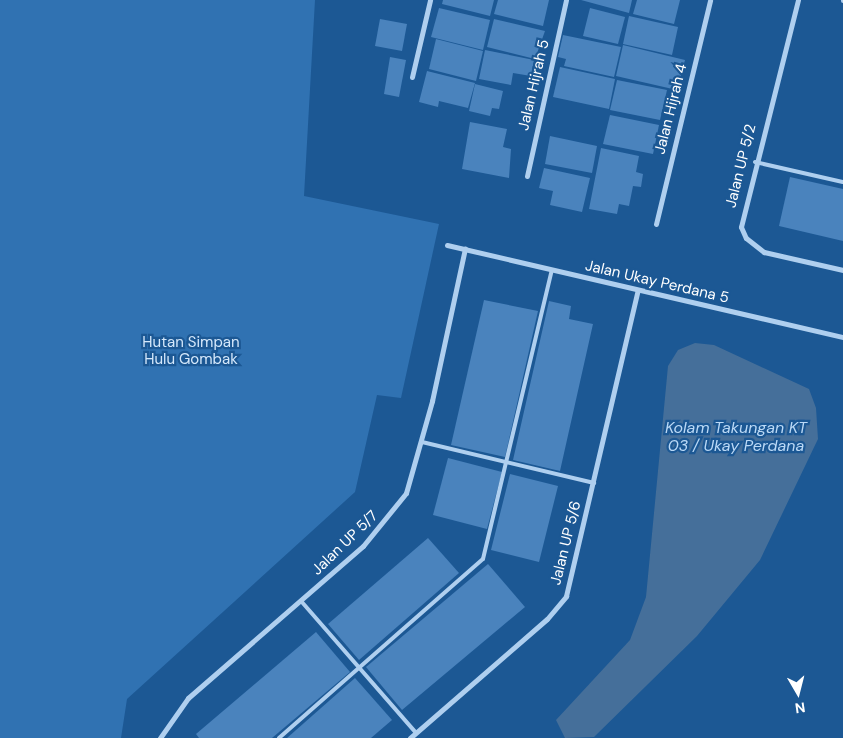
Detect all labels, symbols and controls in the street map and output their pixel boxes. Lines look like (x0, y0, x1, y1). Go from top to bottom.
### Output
street label: Jalan Hijrah 5 (515, 38, 553, 132)
street label: Jalan Hijrah 4 (651, 62, 691, 156)
street label: Jalan UP 5/2 (722, 122, 760, 210)
street label: Jalan Ukay Perdana 5 (583, 257, 731, 307)
park label: Hutan Simpan Hulu Gombak (142, 333, 240, 368)
water label: Kolam Takungan KT 03 / Ukay Perdana (665, 418, 807, 456)
street label: Jalan UP 5/6 (547, 499, 585, 587)
street label: Jalan UP 5/7 (308, 507, 382, 579)
north arrow (773, 668, 823, 718)
text: N (794, 698, 806, 717)

